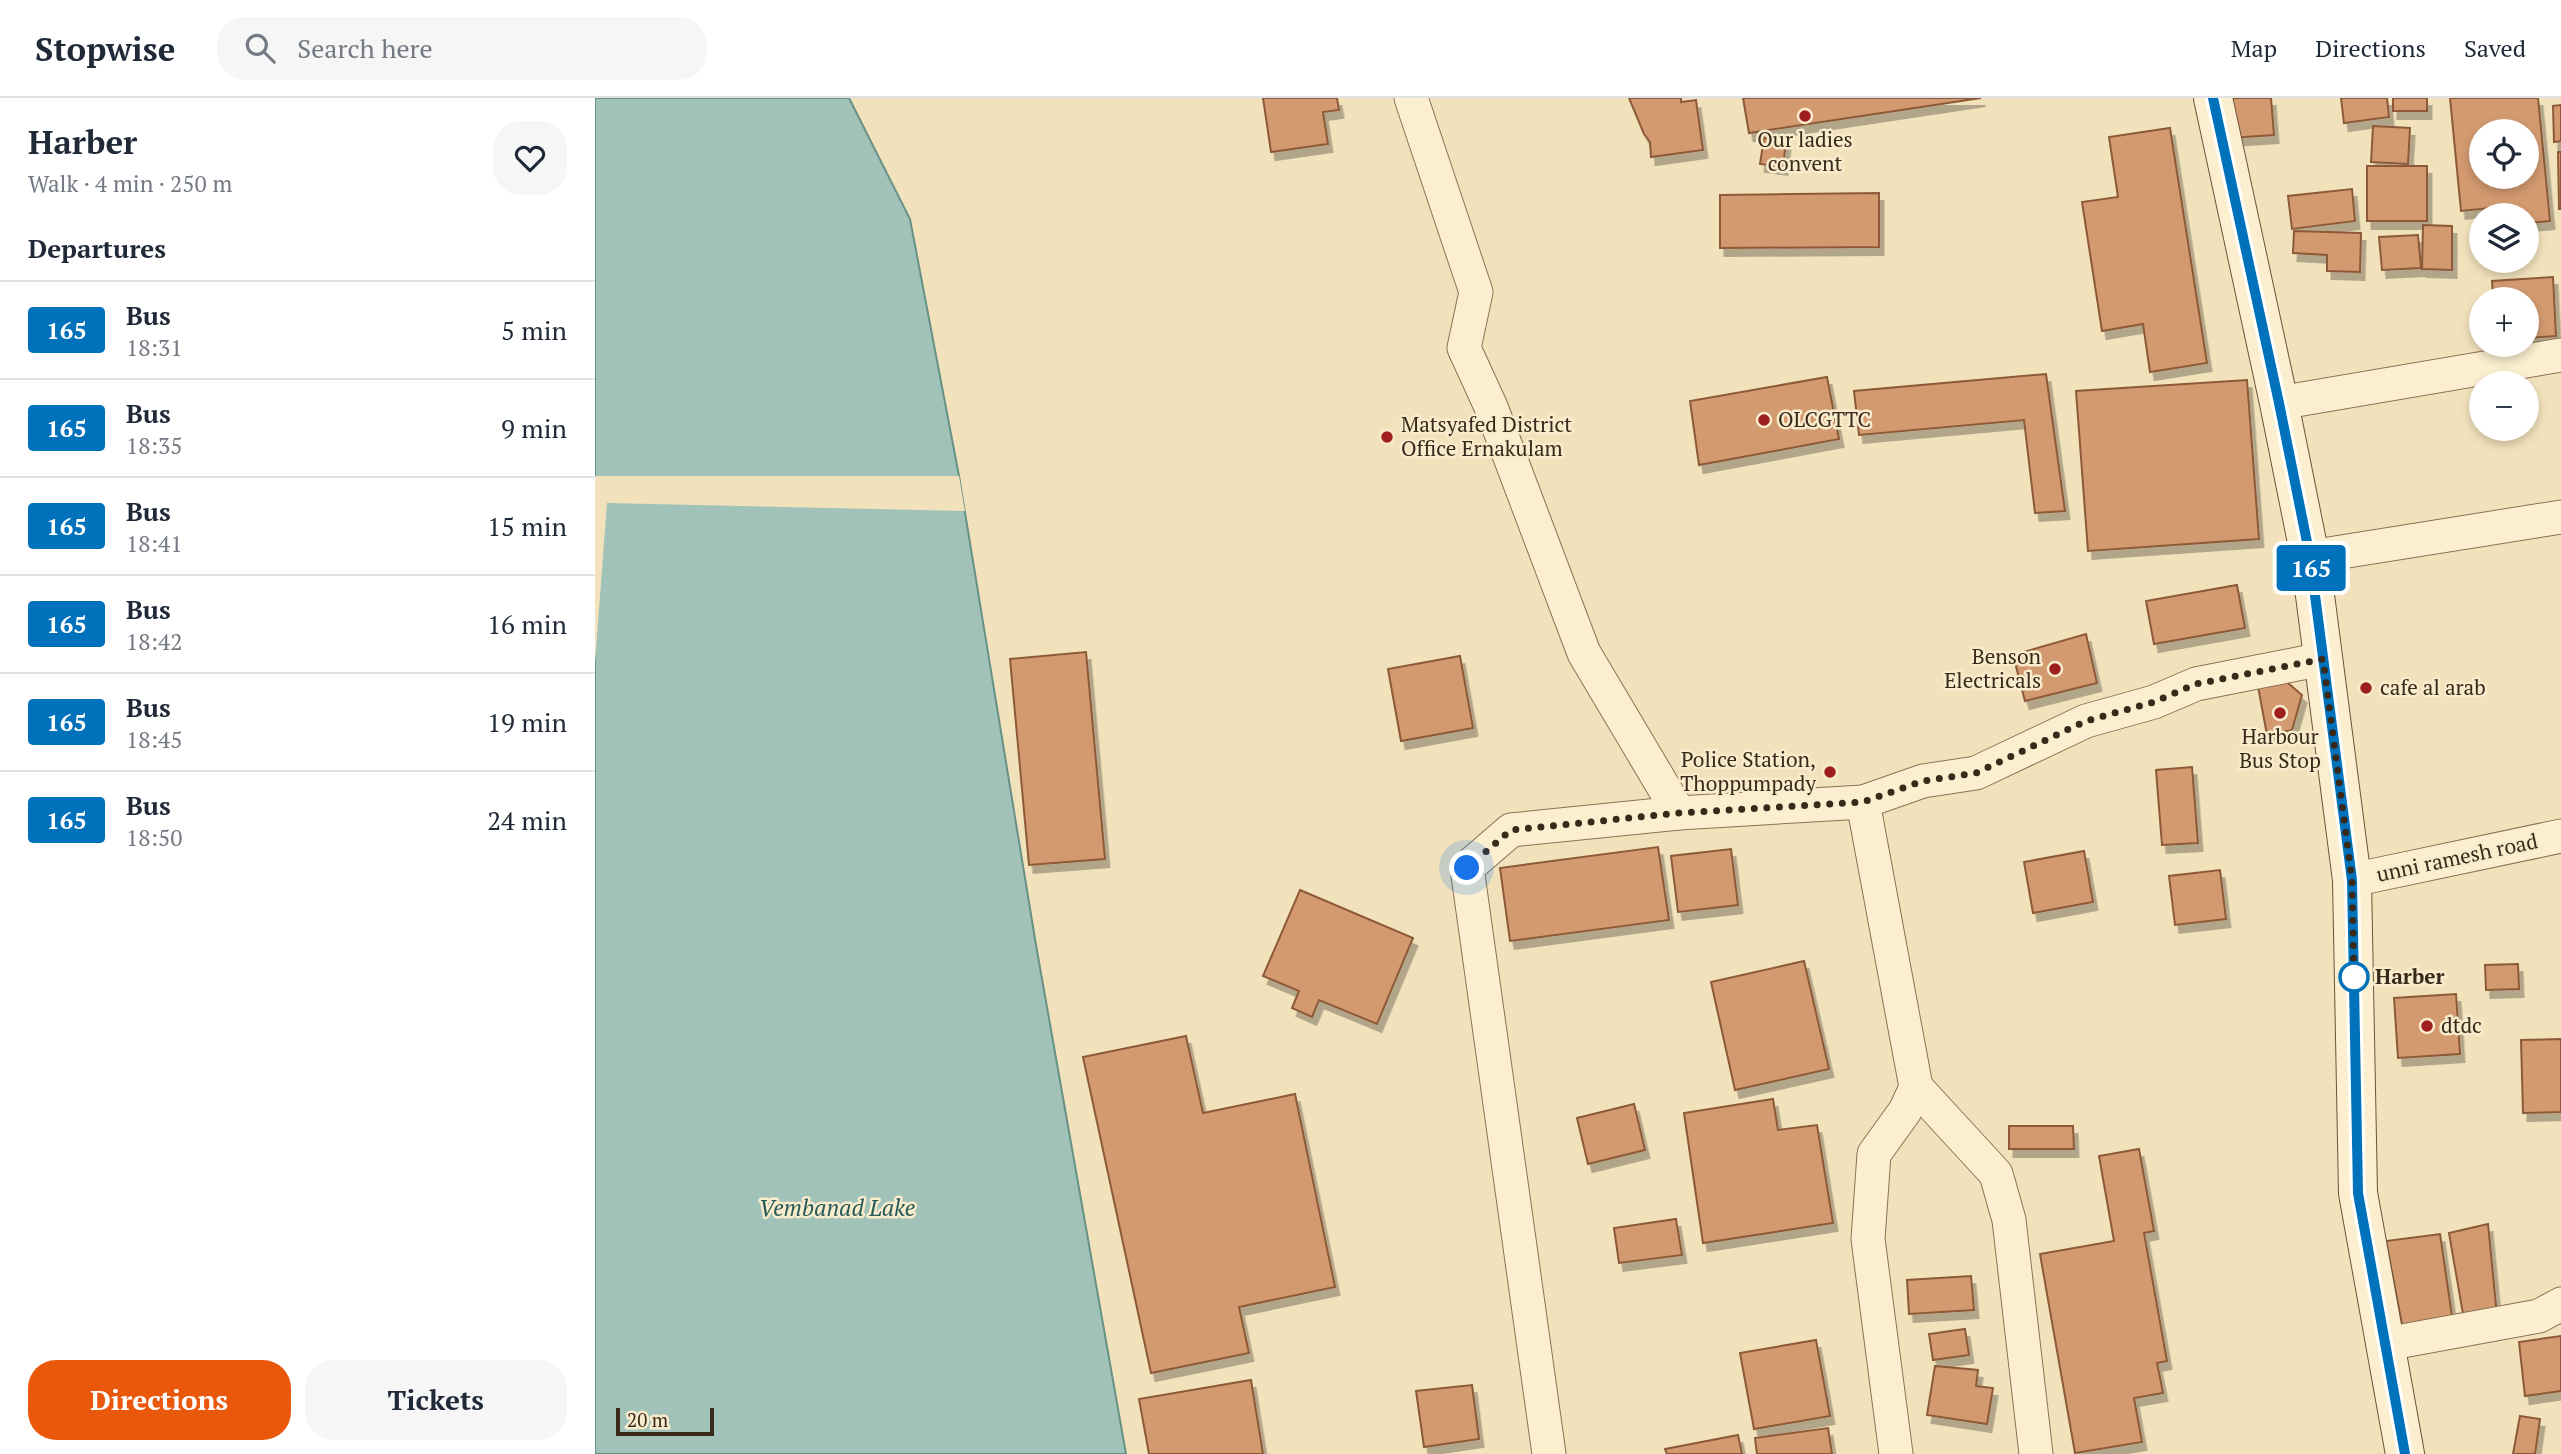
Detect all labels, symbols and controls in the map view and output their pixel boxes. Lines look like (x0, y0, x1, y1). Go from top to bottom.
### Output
search box (217, 17, 707, 80)
text: Stopwise (35, 27, 175, 70)
icon: search (241, 29, 279, 67)
text: Search here (297, 31, 433, 65)
text: Map (2231, 32, 2277, 64)
text: Directions (2315, 32, 2426, 64)
text: Saved (2464, 32, 2526, 64)
marker: Our ladies convent (1797, 108, 1813, 124)
map controls (2469, 119, 2539, 441)
button: locate (2469, 119, 2539, 189)
text: Harber (28, 120, 137, 163)
button: heart (493, 121, 567, 195)
place label: Our ladies convent (1757, 125, 1853, 177)
text: Walk · 4 min · 250 m (28, 168, 232, 199)
button: layers (2469, 203, 2539, 273)
text: Departures (28, 231, 166, 265)
button: + (2469, 287, 2539, 357)
text: Bus (126, 298, 171, 332)
text: 5 min (501, 313, 567, 347)
text: 165 (46, 314, 87, 346)
text: 18:31 (126, 332, 183, 363)
button: − (2469, 371, 2539, 441)
text: Bus (126, 396, 171, 430)
place label: OLCGTTC (1778, 405, 1871, 433)
place label: Matsyafed District Office Ernakulam (1401, 410, 1572, 462)
text: 9 min (501, 411, 567, 445)
text: 165 (46, 412, 87, 444)
marker: OLCGTTC (1756, 412, 1772, 428)
marker: Matsyafed District Office Ernakulam (1379, 429, 1395, 445)
text: 18:35 (126, 430, 183, 461)
text: Bus (126, 494, 171, 528)
text: 15 min (487, 509, 567, 543)
text: 165 (46, 510, 87, 542)
text: 18:41 (126, 528, 183, 559)
line badge: 165 (2271, 545, 2351, 591)
text: 165 (2291, 552, 2331, 584)
text: Bus (126, 592, 171, 626)
text: 16 min (487, 607, 567, 641)
text: 165 (46, 608, 87, 640)
text: 18:42 (126, 626, 183, 657)
place label: Benson Electricals (1944, 642, 2042, 694)
marker: Benson Electricals (2047, 661, 2063, 677)
place label: cafe al arab (2380, 673, 2486, 701)
marker: cafe al arab (2358, 680, 2374, 696)
text: Bus (126, 690, 171, 724)
text: 19 min (487, 705, 567, 739)
marker: Harbour Bus Stop (2272, 705, 2288, 721)
text: 165 (46, 706, 87, 738)
place label: Harbour Bus Stop (2239, 722, 2321, 774)
text: 18:45 (126, 724, 183, 755)
place label: Police Station, Thoppumpady (1680, 745, 1816, 797)
marker: Police Station, Thoppumpady (1822, 764, 1838, 780)
text: Bus (126, 788, 171, 822)
text: 24 min (487, 803, 567, 837)
text: 165 (46, 804, 87, 836)
text: 18:50 (126, 822, 183, 853)
street label: unni ramesh road (2374, 826, 2540, 888)
your location (1449, 850, 1484, 885)
marker: Harber (2339, 962, 2369, 992)
place label: Harber (2375, 962, 2445, 990)
place label: dtdc (2441, 1011, 2482, 1039)
marker: dtdc (2419, 1018, 2435, 1034)
water label: Vembanad Lake (759, 1192, 915, 1223)
button: Directions (28, 1360, 291, 1440)
button: Tickets (305, 1360, 567, 1440)
scale bar (616, 1405, 714, 1437)
text: 20 m (627, 1407, 668, 1432)

